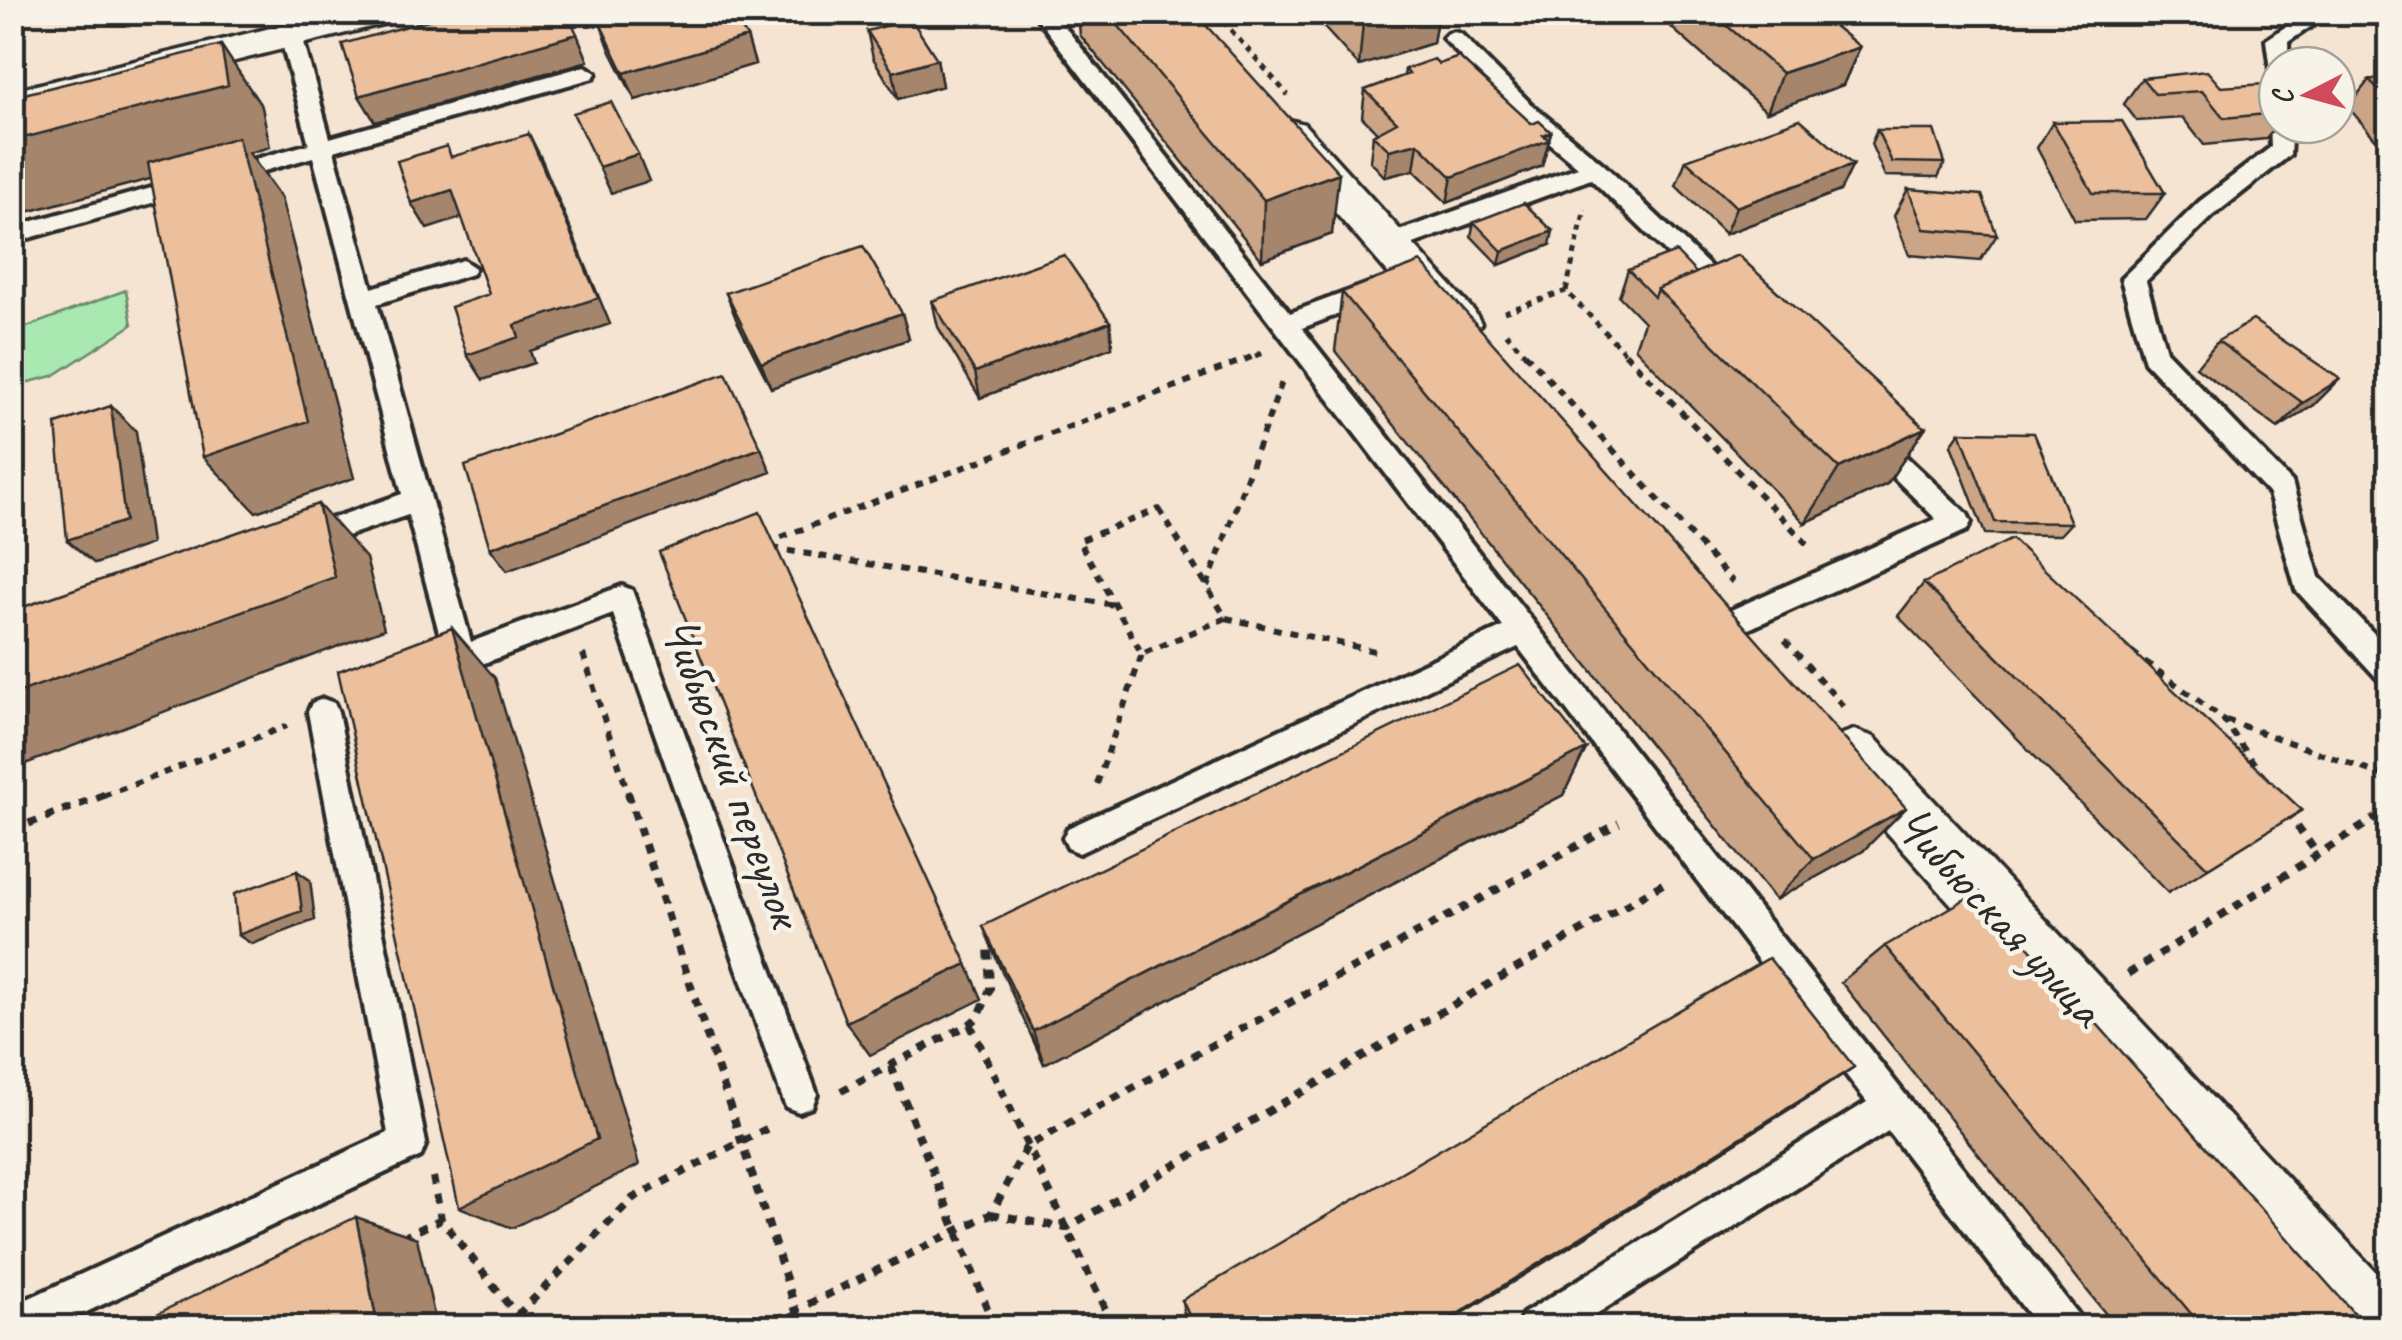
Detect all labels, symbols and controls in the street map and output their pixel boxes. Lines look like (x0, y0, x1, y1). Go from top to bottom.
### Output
north arrow (2257, 45, 2357, 145)
text: С (2264, 86, 2301, 106)
street label: Чибьюский переулок (647, 608, 819, 939)
street label: Чибьюская улица (1882, 793, 2120, 1042)

